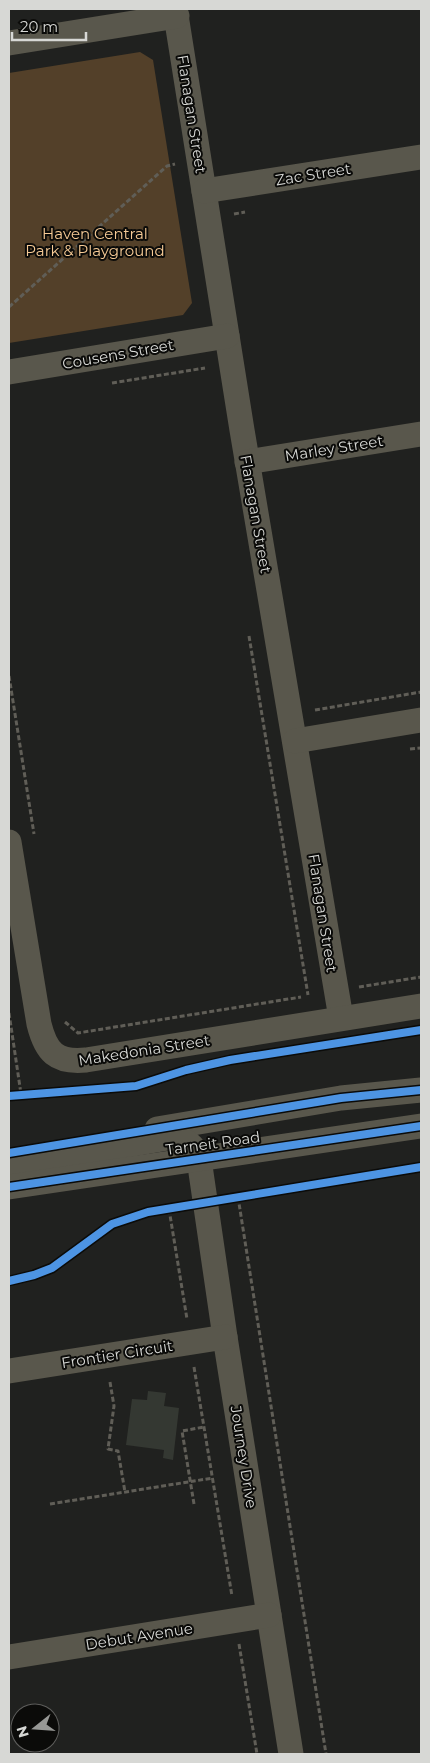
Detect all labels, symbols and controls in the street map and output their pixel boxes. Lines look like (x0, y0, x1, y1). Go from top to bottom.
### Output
scale bar (12, 10, 86, 42)
text: 20 m (20, 17, 58, 36)
street label: Flanagan Street (173, 53, 211, 175)
street label: Zac Street (274, 159, 352, 189)
park label: Haven Central Park & Playground (25, 224, 165, 260)
street label: Cousens Street (61, 335, 175, 373)
street label: Marley Street (283, 431, 385, 465)
street label: Flanagan Street (236, 453, 276, 575)
street label: Flanagan Street (304, 852, 342, 974)
street label: Makedonia Street (77, 1030, 211, 1070)
street label: Tarneit Road (165, 1127, 261, 1159)
street label: Frontier Circuit (60, 1336, 174, 1372)
street label: Journey Drive (226, 1403, 261, 1510)
street label: Debut Avenue (84, 1618, 194, 1654)
north arrow (10, 1703, 60, 1753)
text: N (12, 1724, 33, 1740)

